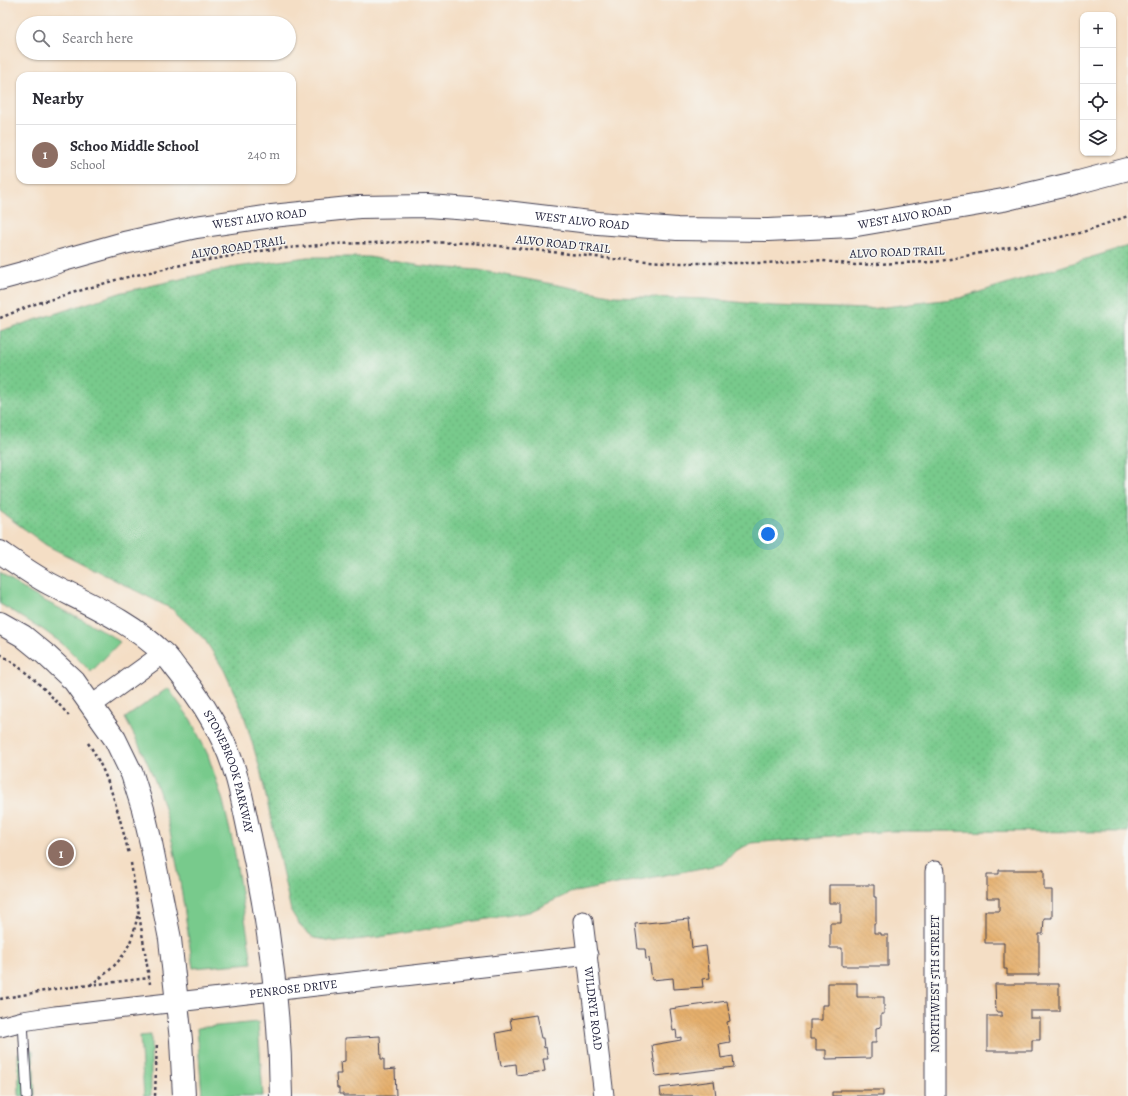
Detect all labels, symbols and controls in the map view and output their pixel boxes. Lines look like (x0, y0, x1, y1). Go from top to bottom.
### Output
map controls (1080, 12, 1116, 156)
button: + (1080, 12, 1116, 48)
search box (16, 16, 296, 60)
icon: search (30, 27, 52, 49)
text: Search here (62, 28, 133, 48)
button: − (1080, 48, 1116, 84)
button: locate (1080, 84, 1116, 120)
text: Nearby (32, 87, 83, 110)
button: layers (1080, 120, 1116, 156)
text: Schoo Middle School (70, 136, 199, 156)
text: 1 (43, 146, 47, 163)
text: 240 m (248, 146, 280, 163)
text: School (70, 156, 105, 173)
street label: WEST ALVO ROAD (856, 201, 953, 233)
street label: WEST ALVO ROAD (210, 204, 307, 233)
street label: WEST ALVO ROAD (533, 207, 630, 233)
street label: ALVO ROAD TRAIL (514, 231, 612, 257)
street label: ALVO ROAD TRAIL (189, 232, 287, 262)
street label: ALVO ROAD TRAIL (848, 242, 946, 262)
your location (758, 524, 778, 544)
street label: STONEBROOK PARKWAY (200, 707, 257, 835)
pin: 1 (48, 838, 74, 868)
street label: NORTHWEST 5TH STREET (927, 915, 943, 1053)
street label: WILDRYE ROAD (580, 965, 606, 1051)
street label: PENROSE DRIVE (249, 976, 338, 1002)

